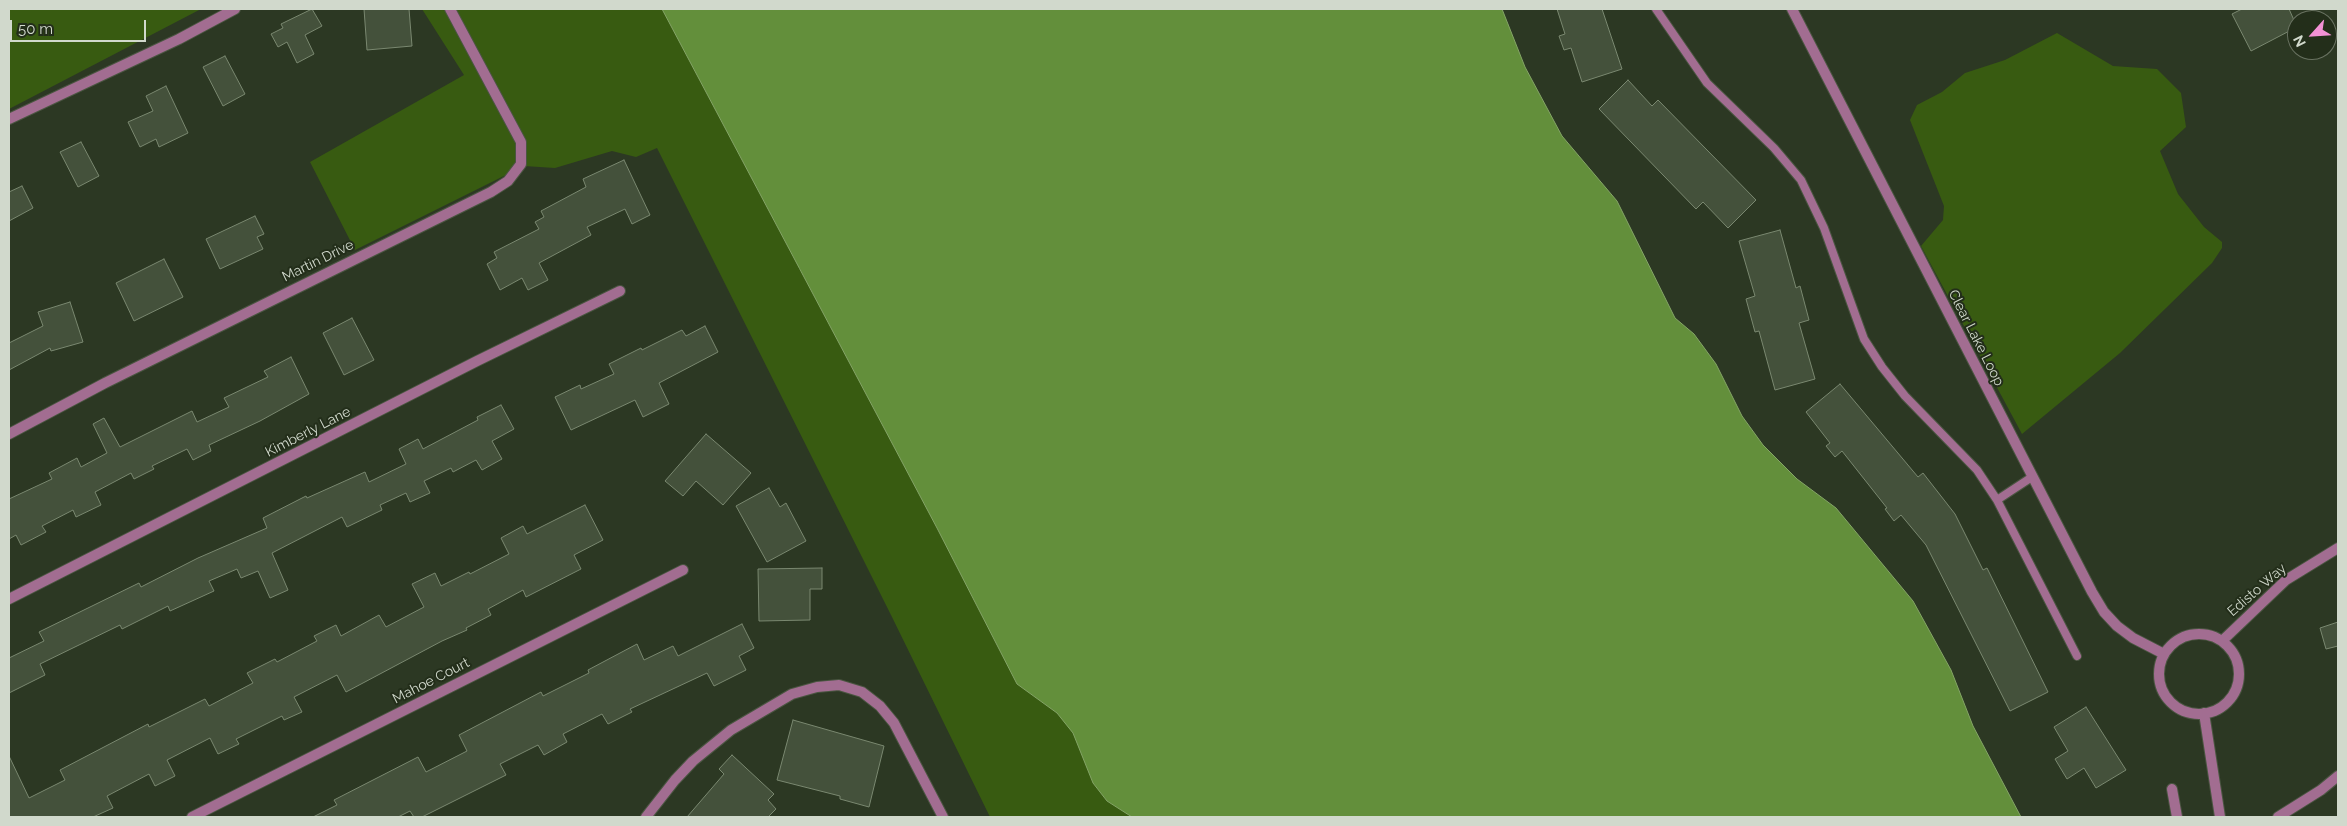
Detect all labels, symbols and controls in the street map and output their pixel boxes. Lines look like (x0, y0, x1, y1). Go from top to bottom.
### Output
scale bar (12, 10, 149, 42)
north arrow (2287, 10, 2337, 60)
text: 50 m (18, 20, 53, 38)
text: N (2290, 33, 2309, 49)
street label: Martin Drive (279, 236, 357, 286)
street label: Clear Lake Loop (1945, 287, 2007, 389)
street label: Kimberly Lane (262, 403, 354, 461)
street label: Edisto Way (2224, 560, 2290, 620)
street label: Mahoe Court (390, 654, 472, 708)

